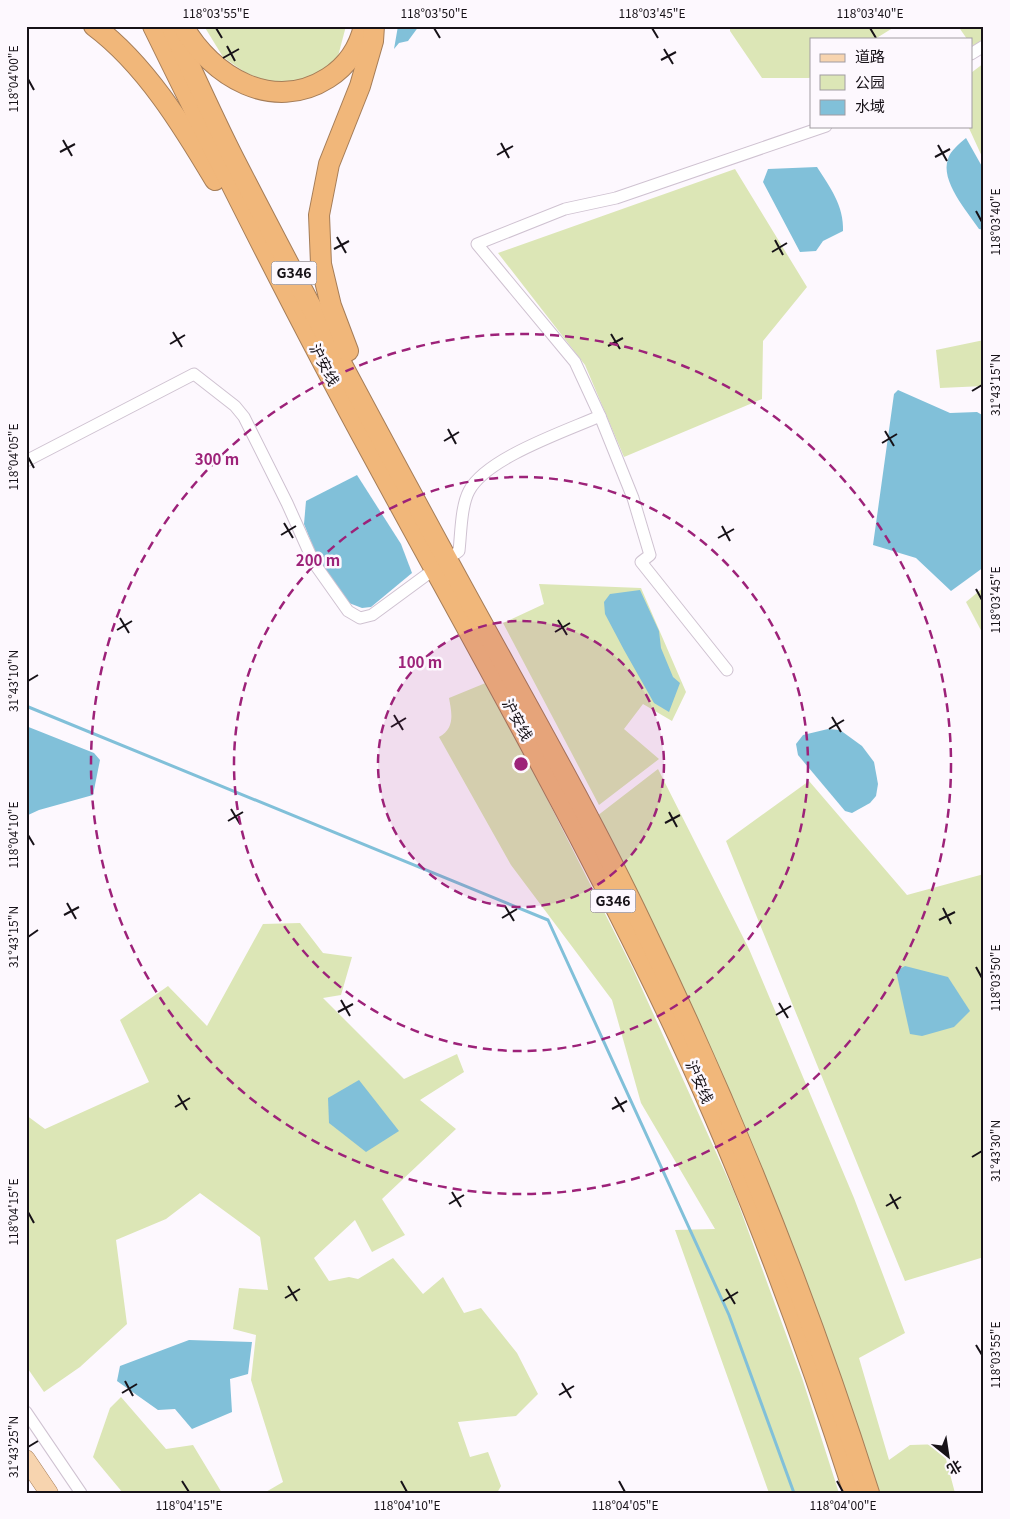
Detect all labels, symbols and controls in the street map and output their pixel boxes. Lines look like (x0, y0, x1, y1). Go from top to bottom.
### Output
text: 118°03'55"E (182, 4, 250, 21)
text: 118°03'50"E (400, 4, 468, 21)
text: 118°03'45"E (618, 4, 686, 21)
text: 118°03'40"E (836, 4, 904, 21)
legend (810, 38, 972, 128)
text: 118°04'00"E (4, 45, 21, 113)
text: 道路 (855, 45, 885, 66)
text: 公园 (855, 71, 885, 92)
text: 水域 (855, 95, 885, 116)
text: 118°03'40"E (986, 188, 1003, 256)
road number: G346 (272, 262, 316, 284)
street label: 沪安线 (305, 339, 345, 389)
text: 31°43'15"N (986, 354, 1003, 416)
text: 118°04'05"E (4, 423, 21, 491)
text: 300 m (195, 448, 239, 469)
text: 200 m (296, 549, 340, 570)
text: 118°03'45"E (986, 566, 1003, 634)
text: 31°43'10"N (4, 650, 21, 712)
text: 100 m (398, 651, 442, 672)
street label: 沪安线 (498, 694, 538, 744)
centre of rings (512, 755, 530, 773)
text: 118°04'10"E (4, 801, 21, 869)
road number: G346 (590, 889, 636, 912)
text: 31°43'15"N (4, 906, 21, 968)
text: 118°03'50"E (986, 944, 1003, 1012)
street label: 沪安线 (682, 1057, 719, 1106)
text: 31°43'30"N (986, 1120, 1003, 1182)
text: 118°04'15"E (4, 1178, 21, 1246)
text: 118°03'55"E (986, 1321, 1003, 1389)
text: 31°43'25"N (4, 1416, 21, 1478)
north arrow (922, 1432, 972, 1482)
text: 北 (944, 1456, 966, 1480)
text: 118°04'15"E (155, 1496, 223, 1513)
text: 118°04'10"E (373, 1496, 441, 1513)
text: 118°04'05"E (591, 1496, 659, 1513)
text: 118°04'00"E (809, 1496, 877, 1513)

